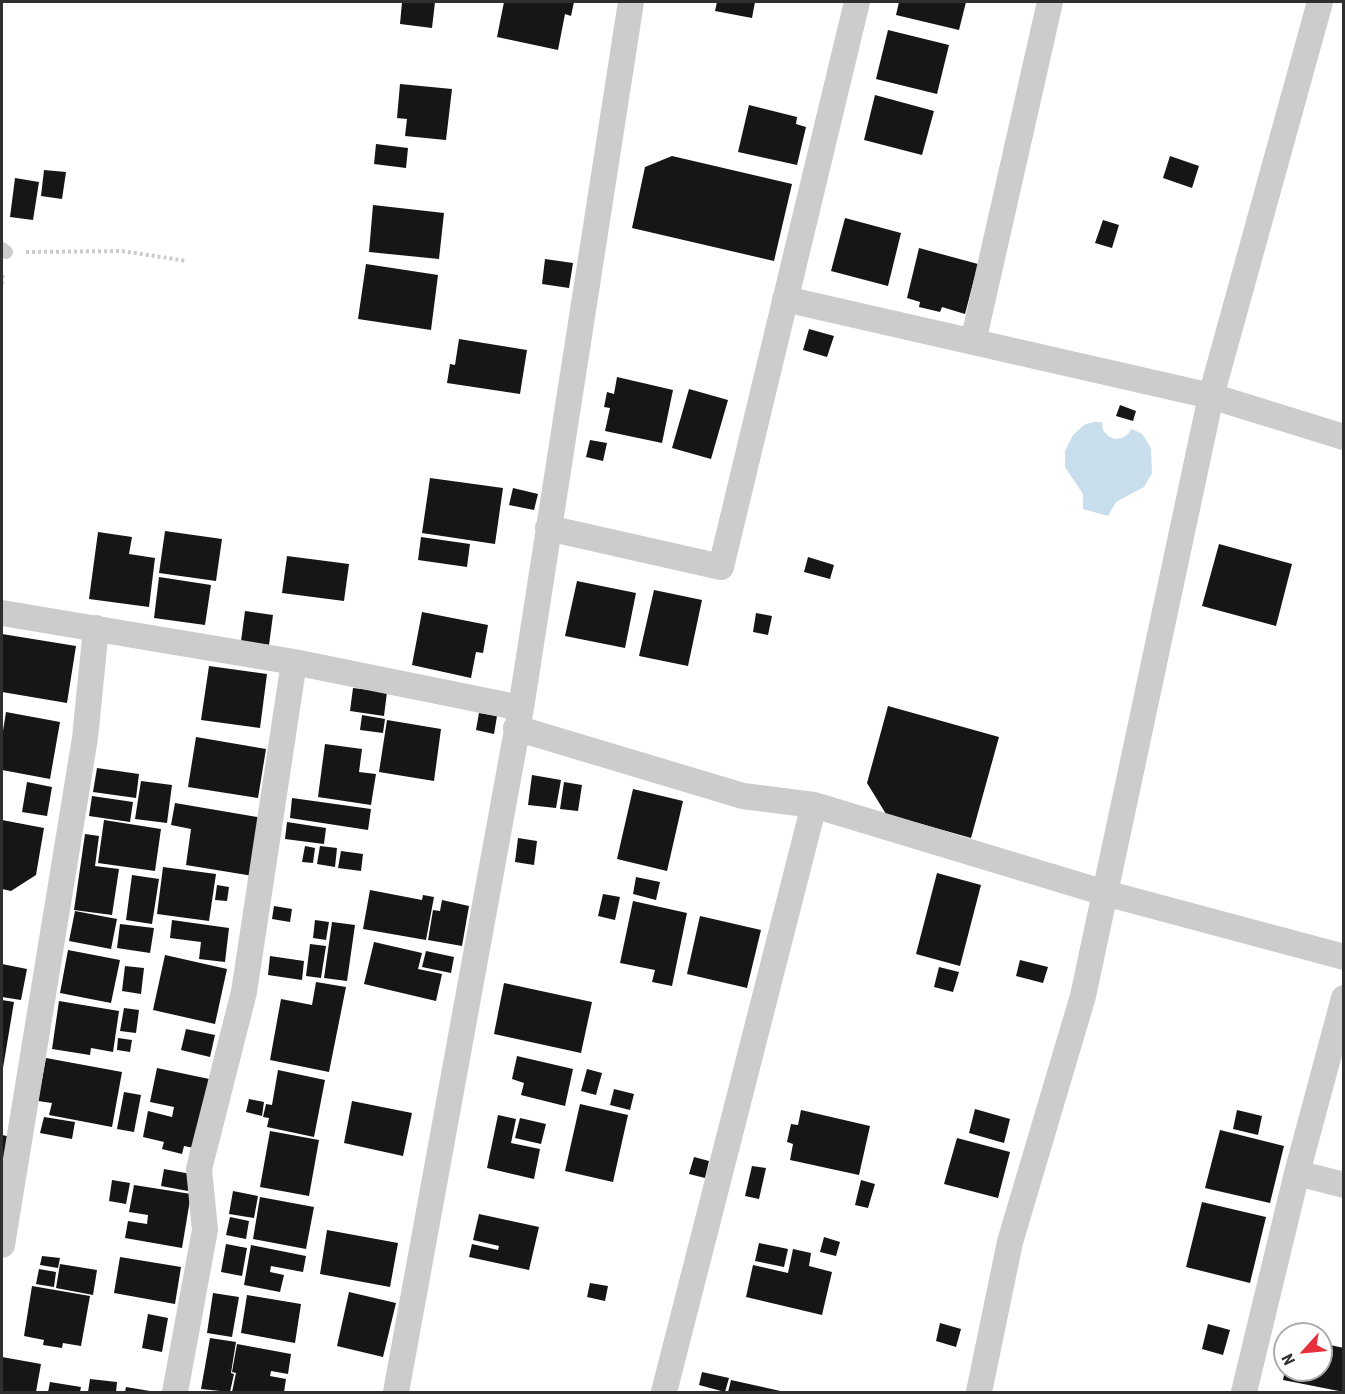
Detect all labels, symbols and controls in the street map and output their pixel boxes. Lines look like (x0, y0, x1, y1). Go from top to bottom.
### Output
north arrow (1273, 1322, 1333, 1382)
text: N (1278, 1351, 1299, 1368)

